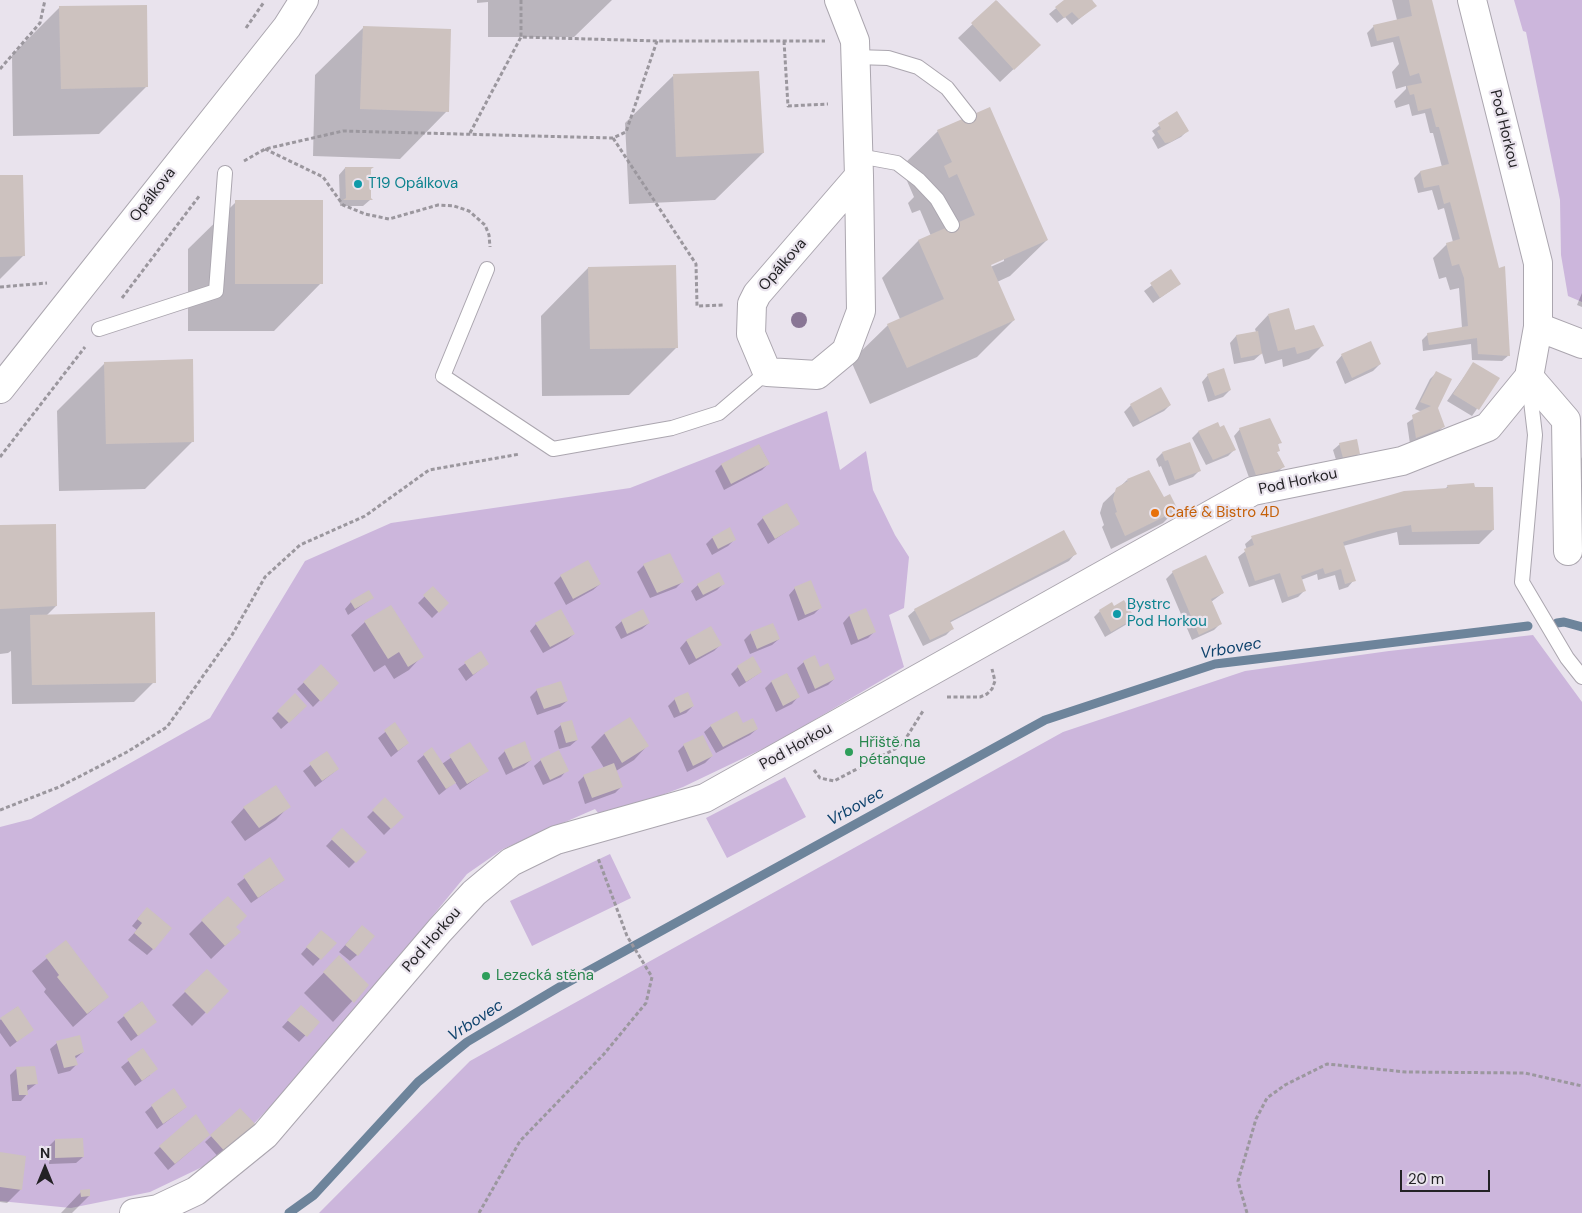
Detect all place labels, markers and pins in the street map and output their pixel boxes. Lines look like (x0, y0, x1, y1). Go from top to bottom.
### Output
place label: T19 Opálkova (368, 175, 458, 193)
marker: T19 Opálkova (352, 178, 364, 190)
place label: Café & Bistro 4D (1165, 504, 1280, 522)
marker: Café & Bistro 4D (1149, 507, 1161, 519)
place label: Bystrc Pod Horkou (1127, 596, 1207, 631)
marker: Bystrc Pod Horkou (1111, 608, 1123, 620)
place label: Hřiště na pétanque (859, 734, 926, 769)
marker: Hřiště na pétanque (843, 746, 855, 758)
place label: Lezecká stěna (496, 967, 594, 985)
marker: Lezecká stěna (480, 970, 492, 982)

